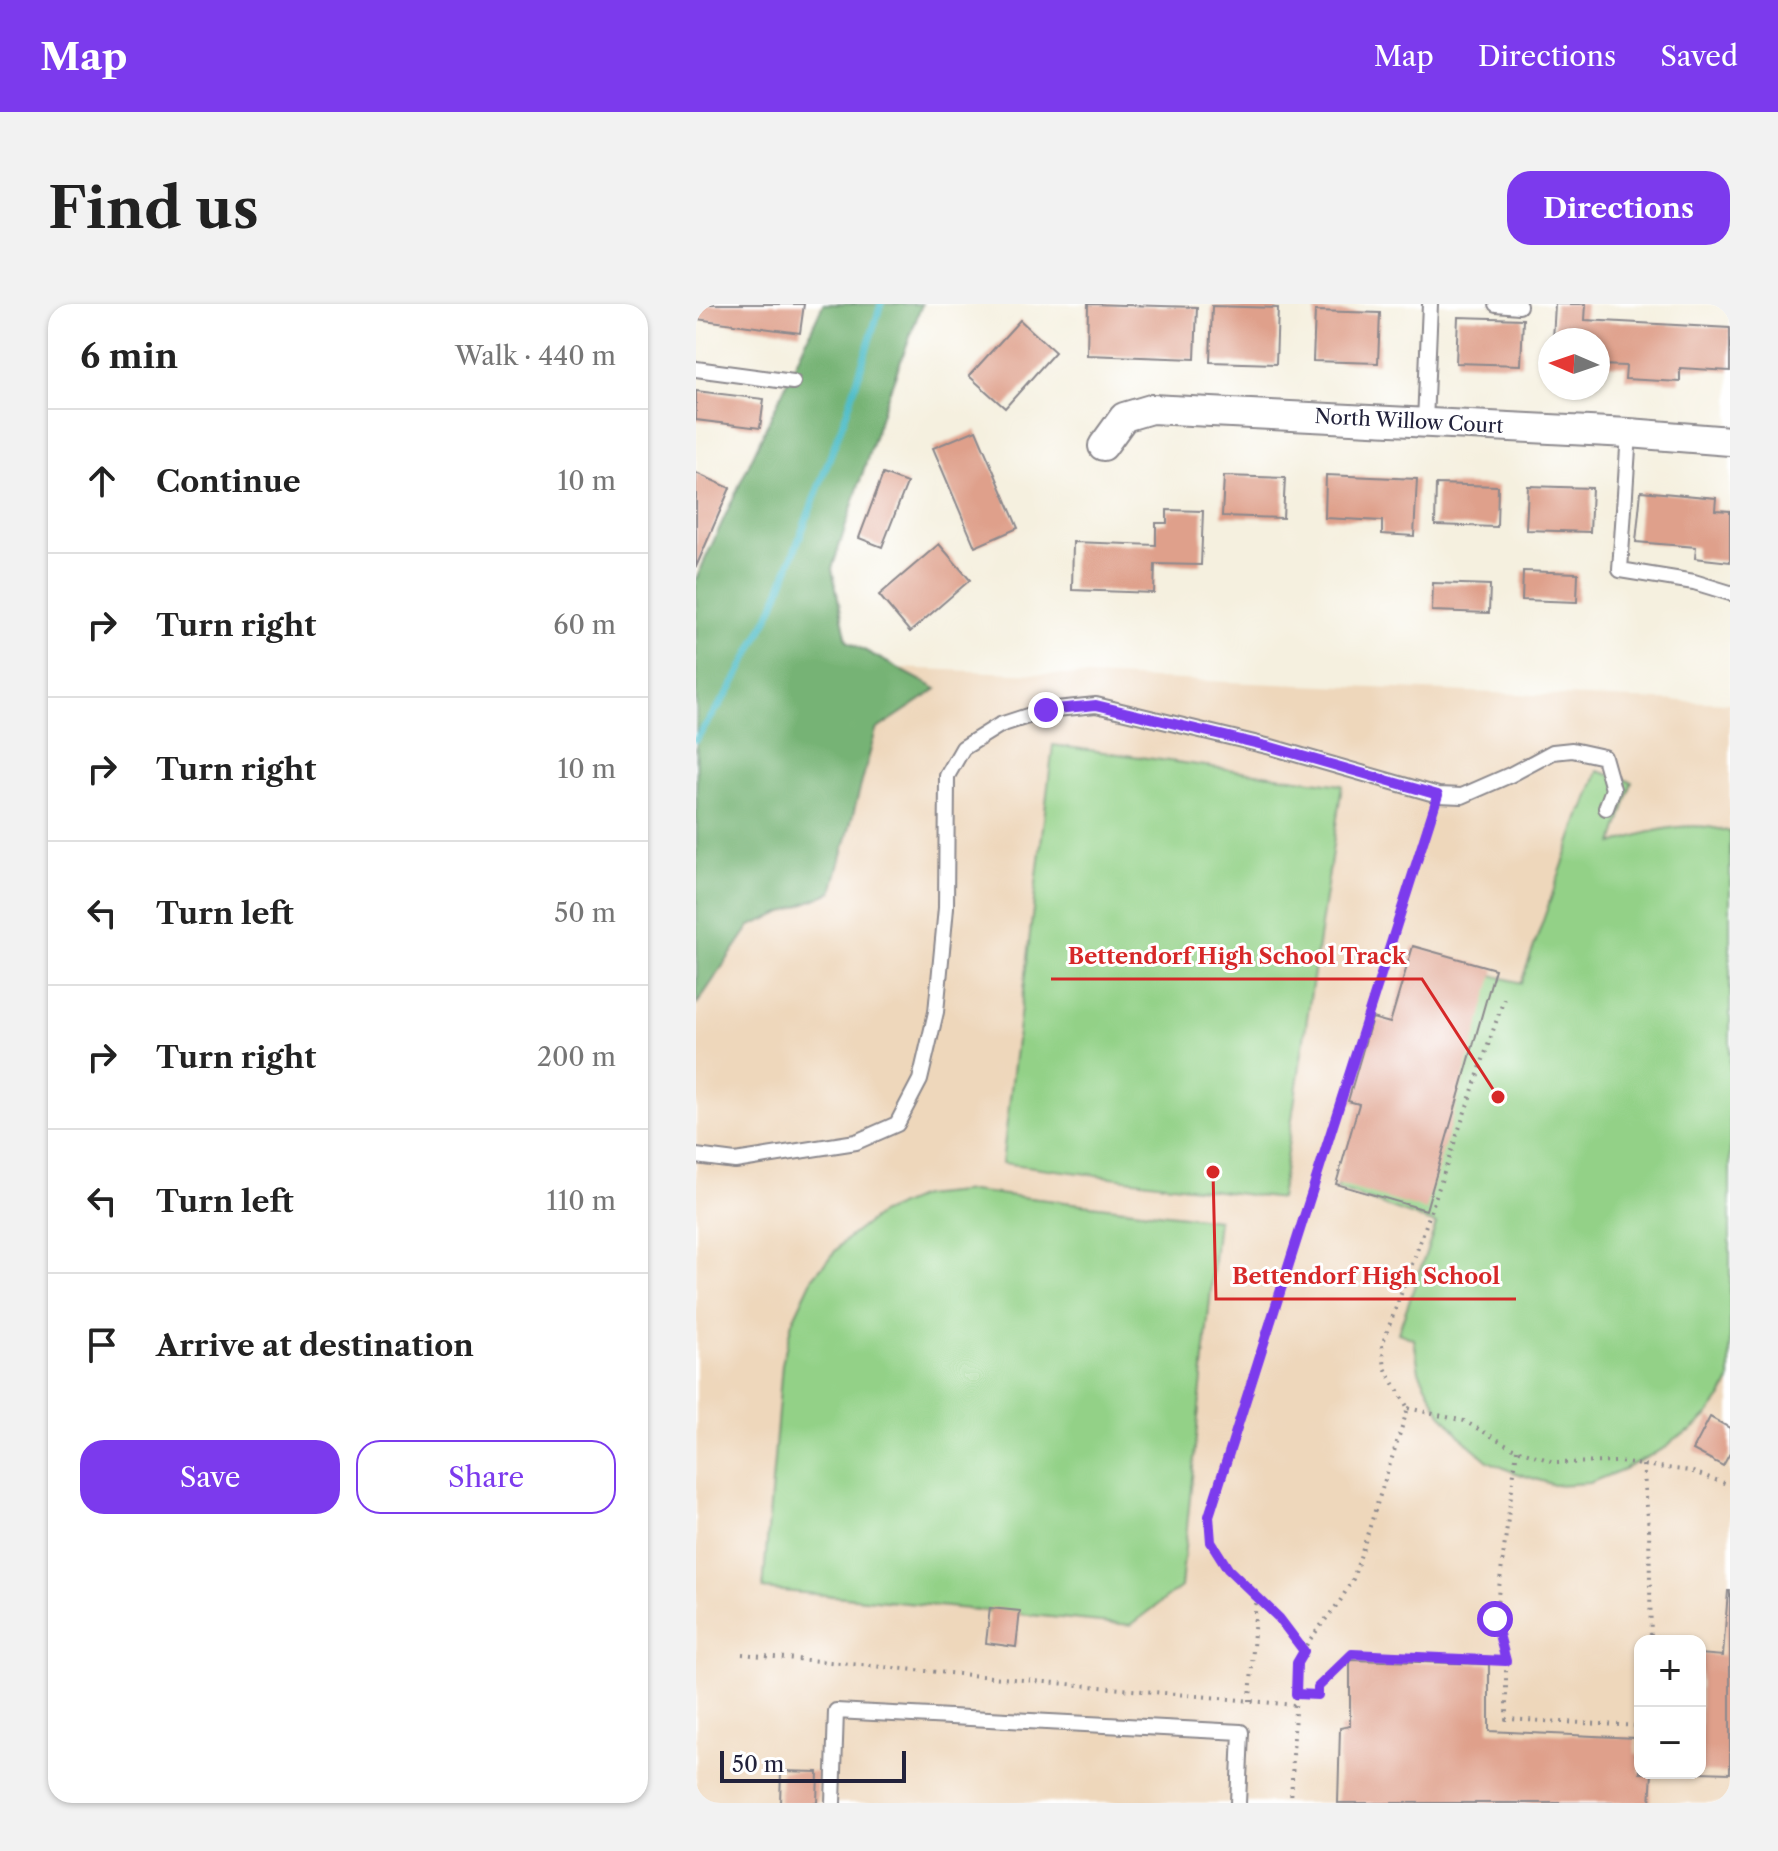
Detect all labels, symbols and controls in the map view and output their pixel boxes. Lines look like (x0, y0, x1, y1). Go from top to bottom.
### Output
text: Map (40, 33, 128, 80)
text: Map (1374, 39, 1434, 73)
text: Directions (1478, 39, 1616, 73)
text: Saved (1660, 39, 1738, 73)
button: Directions (1507, 171, 1730, 245)
text: Find us (48, 174, 259, 243)
north arrow (1538, 328, 1610, 400)
text: 6 min (80, 335, 178, 377)
text: Walk · 440 m (455, 340, 616, 372)
street label: North Willow Court (1314, 404, 1504, 438)
icon: ahead (80, 459, 124, 503)
text: Continue (156, 463, 301, 500)
text: 10 m (557, 465, 616, 497)
icon: right (80, 603, 124, 647)
text: Turn right (156, 607, 316, 644)
text: 60 m (553, 609, 616, 641)
route end (1028, 692, 1064, 728)
icon: right (80, 747, 124, 791)
text: Turn right (156, 751, 316, 788)
text: 10 m (557, 753, 616, 785)
icon: left (80, 891, 124, 935)
text: Turn left (156, 895, 293, 932)
text: 50 m (554, 897, 616, 929)
callout: Bettendorf High School Track (1051, 933, 1422, 979)
text: Bettendorf High School Track (1068, 943, 1407, 970)
icon: right (80, 1035, 124, 1079)
text: Turn right (156, 1039, 316, 1076)
text: 200 m (537, 1041, 616, 1073)
icon: left (80, 1179, 124, 1223)
text: Turn left (156, 1183, 293, 1220)
text: 110 m (547, 1185, 616, 1217)
callout: Bettendorf High School (1216, 1253, 1516, 1299)
text: Bettendorf High School (1232, 1263, 1500, 1290)
icon: arrive (80, 1323, 124, 1367)
text: Arrive at destination (156, 1327, 474, 1364)
button: Save (80, 1440, 340, 1514)
button: Share (356, 1440, 616, 1514)
route start (1477, 1601, 1513, 1637)
map controls (1634, 1635, 1706, 1779)
button: + (1634, 1635, 1706, 1707)
button: − (1634, 1707, 1706, 1779)
scale bar (720, 1747, 906, 1783)
text: 50 m (732, 1751, 784, 1778)

